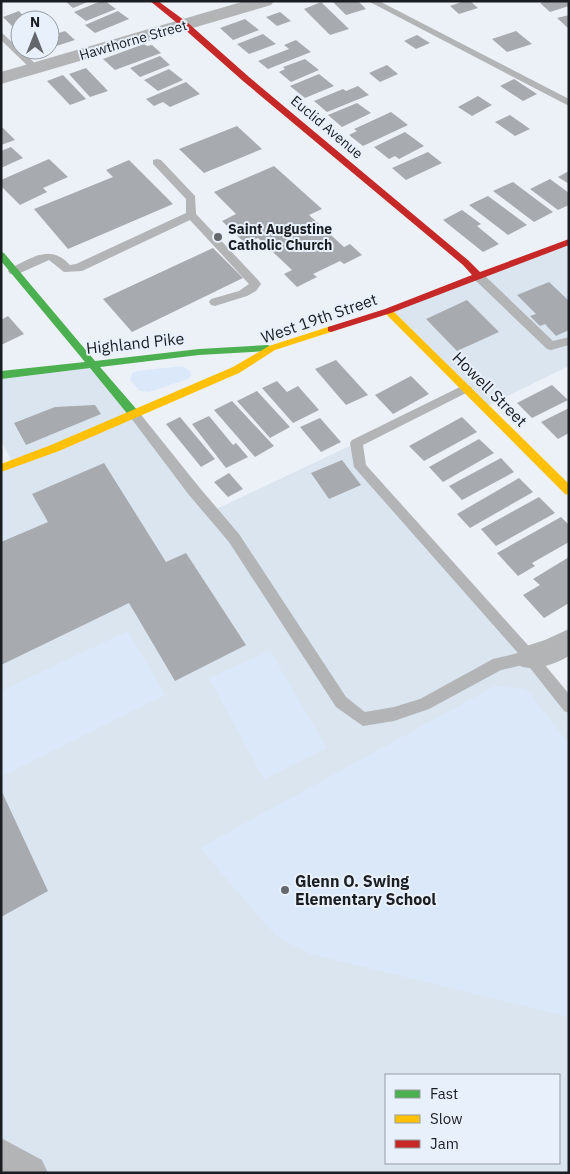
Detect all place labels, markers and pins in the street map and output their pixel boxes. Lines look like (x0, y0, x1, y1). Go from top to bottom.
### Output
place label: Saint Augustine Catholic Church (228, 220, 332, 254)
marker: Saint Augustine Catholic Church (212, 231, 224, 243)
place label: Glenn O. Swing Elementary School (295, 871, 436, 909)
marker: Glenn O. Swing Elementary School (279, 884, 291, 896)

